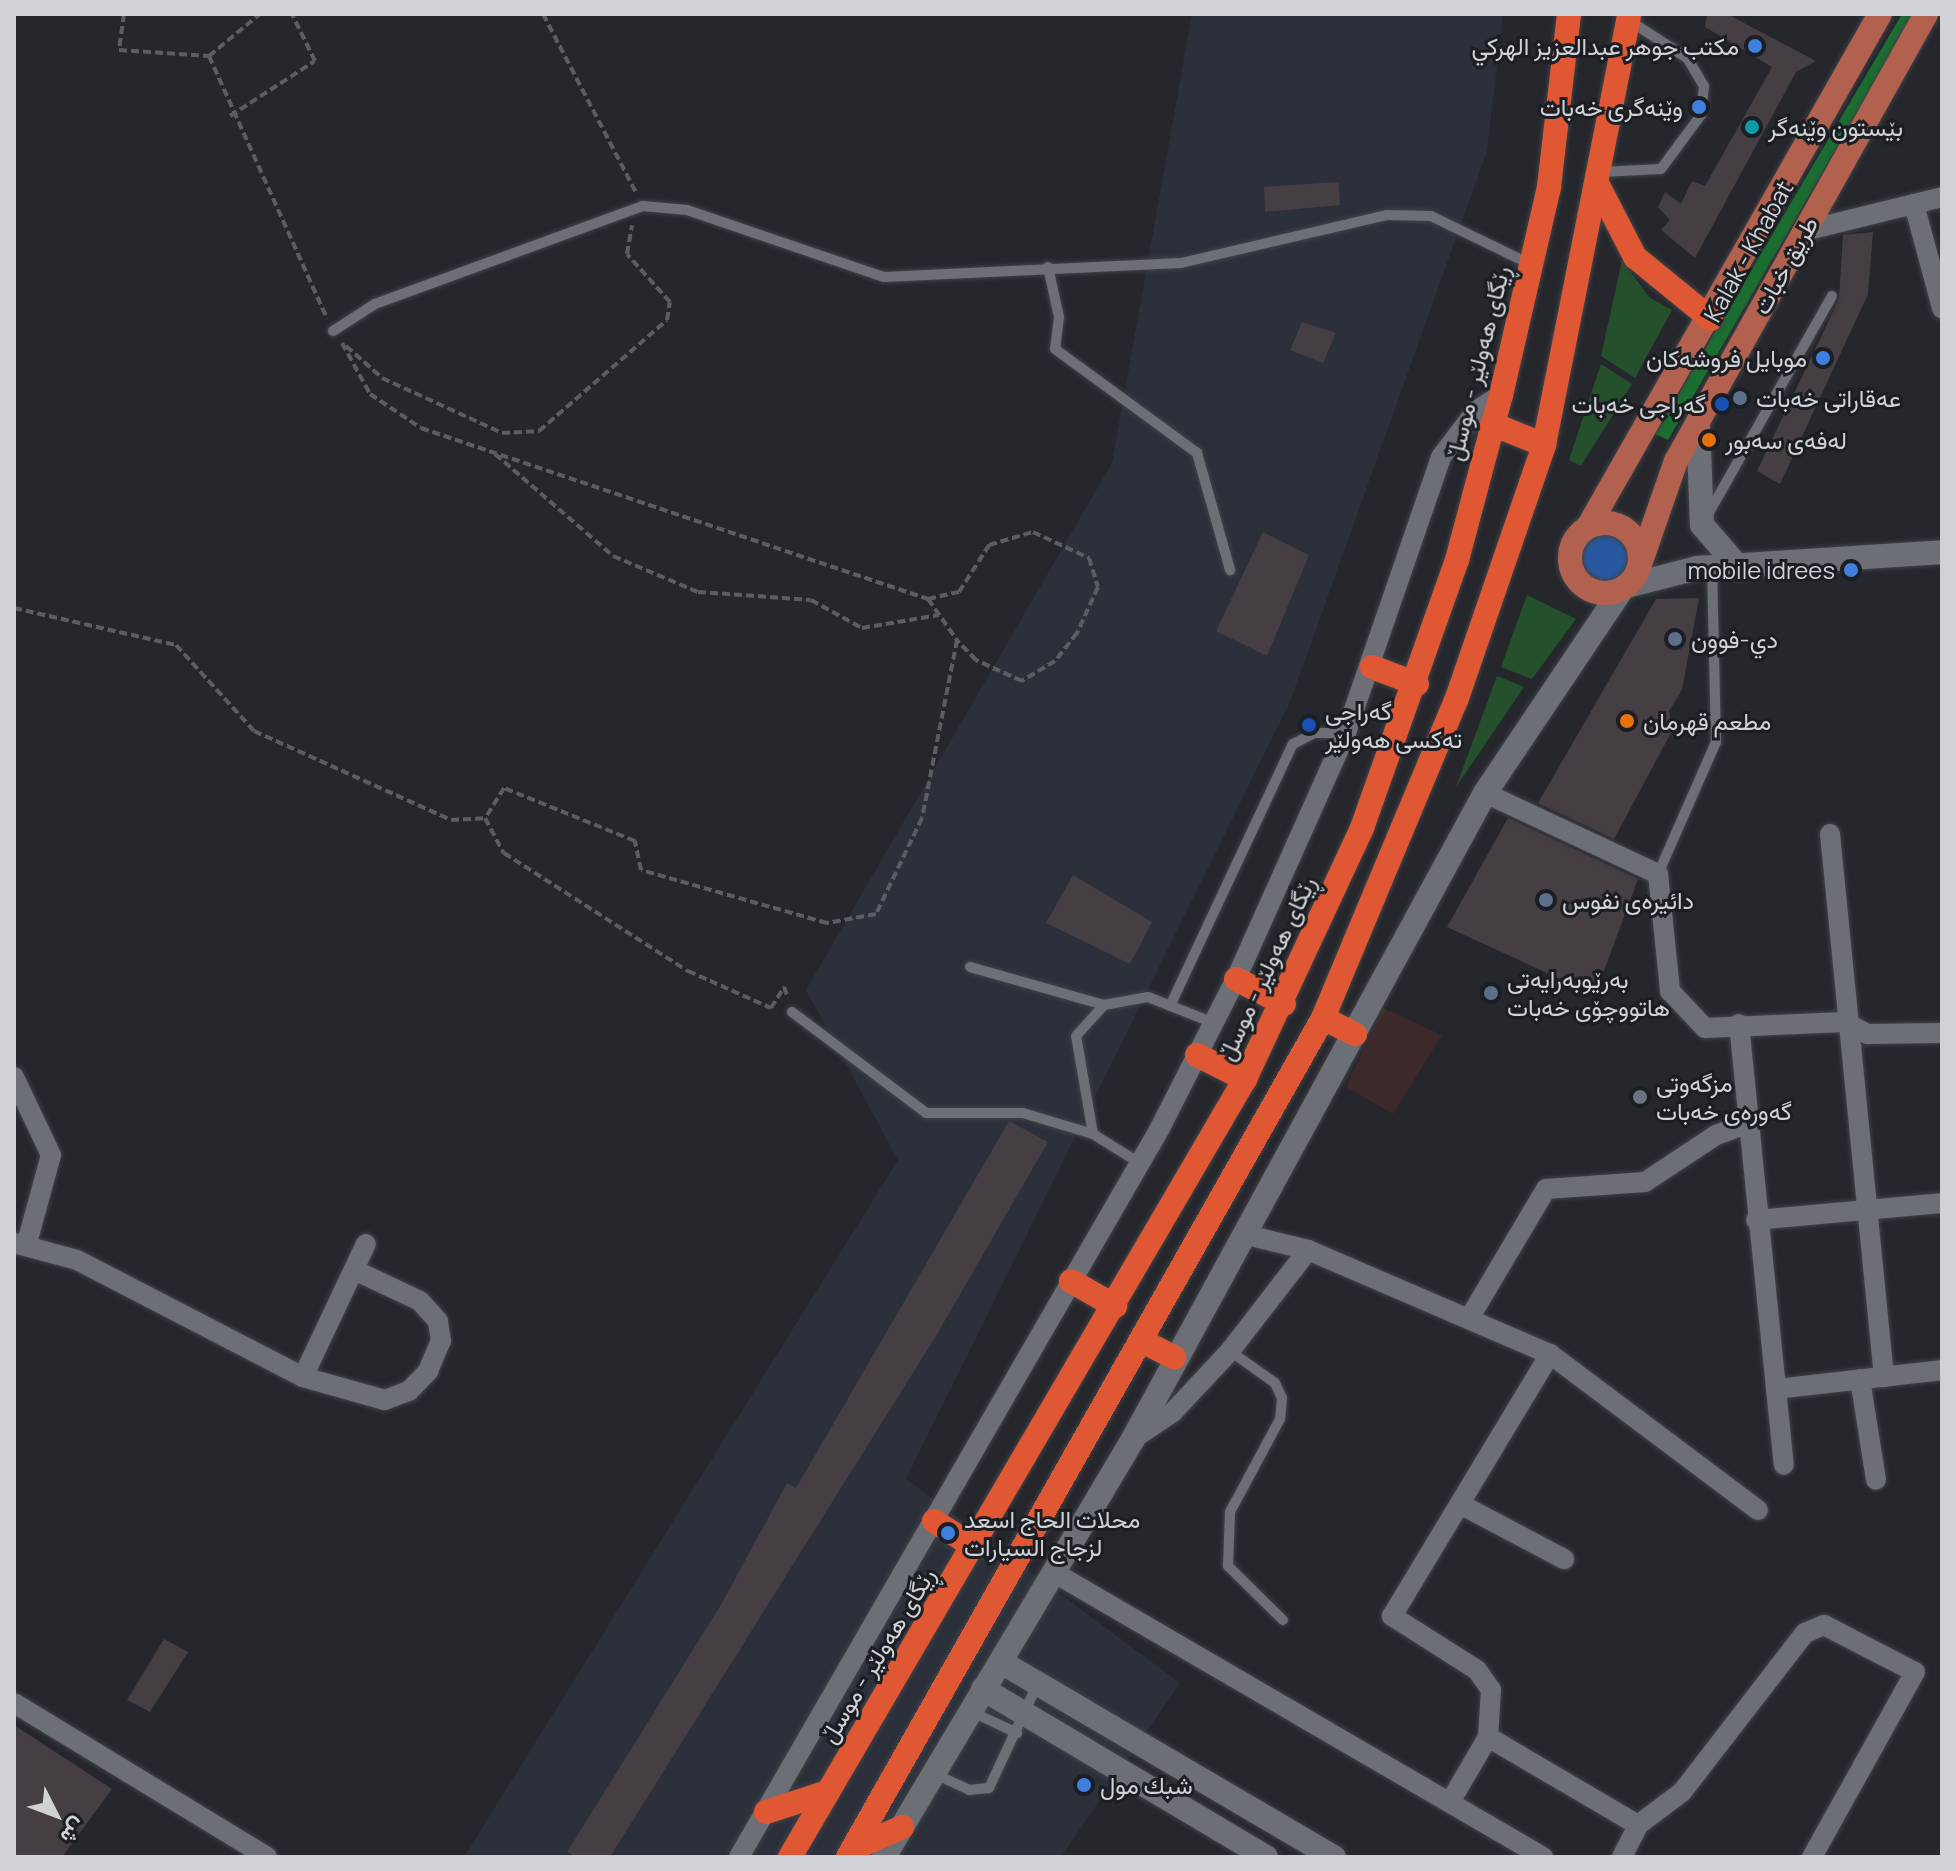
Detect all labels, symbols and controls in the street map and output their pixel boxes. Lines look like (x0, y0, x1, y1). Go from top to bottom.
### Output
place label: مكتب جوهر عبدالعزيز الهركي (1472, 32, 1739, 60)
marker: مكتب جوهر عبدالعزيز الهركي (1746, 37, 1764, 55)
place label: وێنەگری خەبات (1540, 93, 1683, 121)
marker: وێنەگری خەبات (1690, 98, 1708, 116)
place label: بێستون وێنەگر (1768, 113, 1903, 141)
marker: بێستون وێنەگر (1743, 118, 1761, 136)
street label: Kalak - Khabat (1697, 175, 1799, 327)
street label: طريق خبات (1746, 211, 1824, 319)
street label: ڕێگای هەولێر - موسڵ (1439, 263, 1515, 463)
place label: موبایل فروشەکان (1646, 344, 1807, 372)
marker: موبایل فروشەکان (1814, 349, 1832, 367)
place label: عەقاراتی خەبات (1756, 384, 1901, 412)
marker: عەقاراتی خەبات (1731, 389, 1749, 407)
place label: گەراجی خەبات (1571, 390, 1706, 418)
marker: گەراجی خەبات (1713, 395, 1731, 413)
place label: لەفەی سەبور (1725, 426, 1847, 454)
marker: لەفەی سەبور (1700, 431, 1718, 449)
place label: mobile idrees (1687, 556, 1835, 584)
marker: mobile idrees (1842, 561, 1860, 579)
place label: دي-فوون (1691, 625, 1778, 653)
marker: دي-فوون (1666, 630, 1684, 648)
place label: گەراجی تەکسی هەولێر (1325, 697, 1462, 753)
place label: مطعم قهرمان (1643, 707, 1771, 735)
marker: مطعم قهرمان (1618, 712, 1636, 730)
marker: گەراجی تەکسی هەولێر (1300, 716, 1318, 734)
street label: ڕێگای هەولێر - موسڵ (1211, 871, 1321, 1065)
place label: دائیرەی نفوس (1562, 886, 1694, 914)
marker: دائیرەی نفوس (1537, 891, 1555, 909)
place label: به‌رێوبه‌رایه‌تی هاتووچۆی خه‌بات (1507, 965, 1670, 1021)
marker: به‌رێوبه‌رایه‌تی هاتووچۆی خه‌بات (1482, 984, 1500, 1002)
place label: مزگەوتى گەورەى خەبات (1656, 1069, 1792, 1125)
marker: مزگەوتى گەورەى خەبات (1631, 1088, 1649, 1106)
place label: محلات الحاج اسعد لزجاج السيارات (964, 1505, 1140, 1561)
marker: محلات الحاج اسعد لزجاج السيارات (939, 1524, 957, 1542)
street label: ڕێگای هەولێر - موسڵ (813, 1562, 941, 1748)
place label: شبك مول (1100, 1771, 1193, 1799)
north arrow (16, 1775, 96, 1855)
marker: شبك مول (1075, 1776, 1093, 1794)
text: ش (54, 1811, 94, 1851)

